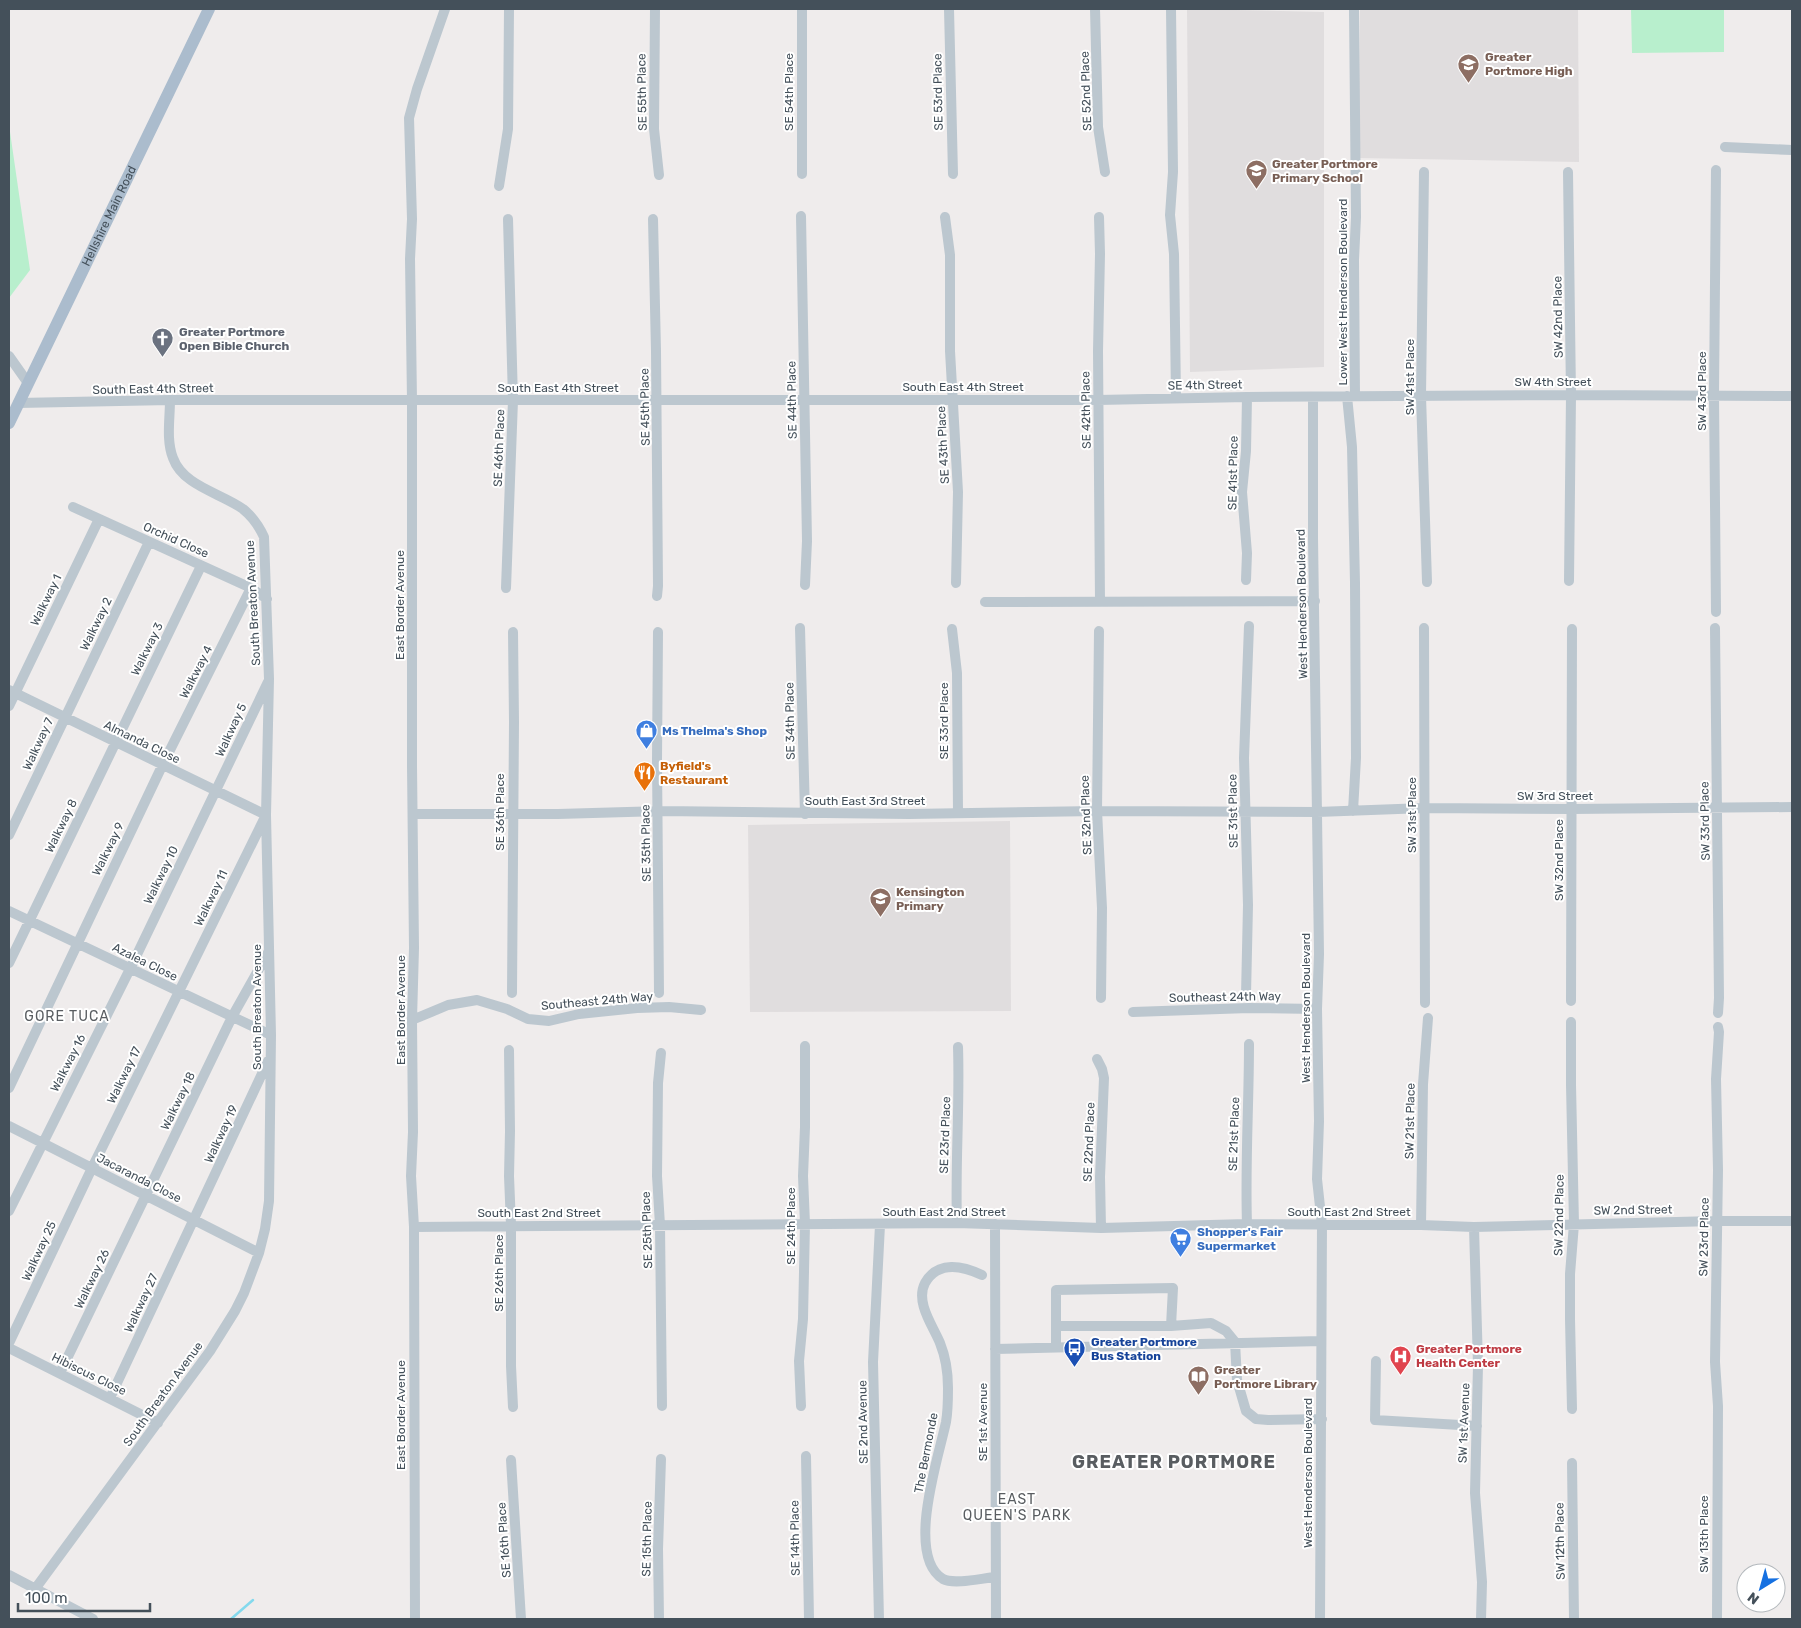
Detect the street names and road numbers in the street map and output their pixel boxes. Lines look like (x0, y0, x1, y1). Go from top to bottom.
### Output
street label: SE 52nd Place (1078, 51, 1094, 131)
street label: SE 55th Place (634, 53, 650, 131)
street label: SE 54th Place (782, 53, 796, 131)
street label: SE 53rd Place (930, 53, 946, 131)
street label: Hellshire Main Road (79, 164, 139, 268)
street label: Lower West Henderson Boulevard (1336, 199, 1350, 385)
street label: SW 42nd Place (1550, 276, 1566, 358)
street label: SW 41st Place (1403, 339, 1417, 415)
street label: SW 43rd Place (1695, 351, 1709, 431)
street label: SE 44th Place (784, 361, 800, 439)
street label: SE 45th Place (637, 368, 653, 446)
street label: SE 42th Place (1078, 371, 1094, 449)
street label: SW 4th Street (1515, 375, 1592, 389)
street label: SE 4th Street (1168, 377, 1243, 393)
street label: South East 4th Street (902, 380, 1024, 394)
street label: South East 4th Street (92, 381, 214, 397)
street label: South East 4th Street (497, 381, 619, 395)
street label: SE 43th Place (934, 405, 952, 484)
street label: SE 46th Place (491, 409, 507, 487)
street label: SE 41st Place (1225, 435, 1241, 510)
street label: Orchid Close (141, 519, 211, 561)
street label: West Henderson Boulevard (1294, 529, 1310, 679)
street label: South Breaton Avenue (243, 540, 263, 666)
street label: East Border Avenue (393, 550, 407, 660)
street label: Walkway 1 (28, 572, 64, 628)
street label: Walkway 2 (77, 595, 115, 653)
street label: Walkway 3 (128, 620, 166, 678)
street label: Walkway 4 (177, 643, 216, 701)
street label: SE 34th Place (782, 682, 798, 760)
street label: SE 33rd Place (937, 682, 951, 760)
street label: Walkway 5 (213, 701, 249, 759)
street label: Walkway 7 (20, 715, 56, 773)
street label: Almanda Close (102, 718, 183, 767)
street label: SE 36th Place (493, 773, 507, 851)
street label: SE 31st Place (1225, 774, 1241, 848)
street label: SE 32nd Place (1078, 775, 1094, 855)
street label: SW 31st Place (1405, 777, 1419, 853)
street label: SW 33rd Place (1697, 781, 1713, 861)
street label: SW 3rd Street (1517, 789, 1593, 803)
street label: South East 3rd Street (805, 794, 926, 808)
street label: Walkway 8 (42, 797, 80, 855)
street label: SE 35th Place (638, 804, 654, 882)
street label: SW 32nd Place (1552, 819, 1566, 901)
street label: Walkway 9 (89, 820, 127, 878)
street label: Walkway 10 (141, 844, 181, 906)
street label: Walkway 11 (191, 868, 231, 928)
street label: West Henderson Boulevard (1299, 933, 1313, 1083)
street label: Azalea Close (110, 940, 180, 984)
street label: South Breaton Avenue (250, 944, 264, 1070)
street label: East Border Avenue (394, 955, 408, 1065)
street label: Southeast 24th Way (540, 989, 654, 1013)
street label: Southeast 24th Way (1169, 989, 1282, 1005)
street label: Walkway 16 (48, 1032, 88, 1094)
street label: Walkway 17 (104, 1044, 144, 1106)
street label: Walkway 18 (158, 1070, 198, 1132)
street label: SW 21st Place (1402, 1083, 1418, 1159)
street label: SE 23rd Place (937, 1096, 953, 1174)
street label: SE 21st Place (1226, 1096, 1242, 1171)
street label: SE 22nd Place (1081, 1102, 1097, 1182)
street label: Walkway 19 (201, 1103, 241, 1165)
street label: Jacaranda Close (94, 1151, 184, 1206)
street label: SW 22nd Place (1551, 1174, 1567, 1256)
street label: SE 24th Place (784, 1187, 798, 1265)
street label: SE 25th Place (639, 1191, 655, 1269)
street label: SW 23rd Place (1696, 1197, 1712, 1277)
street label: SW 2nd Street (1593, 1202, 1673, 1218)
street label: South East 2nd Street (882, 1205, 1006, 1219)
street label: South East 2nd Street (1287, 1205, 1411, 1219)
street label: South East 2nd Street (477, 1206, 601, 1220)
street label: Walkway 25 (19, 1219, 59, 1283)
street label: SE 26th Place (492, 1234, 506, 1312)
street label: Walkway 26 (72, 1247, 112, 1311)
street label: Walkway 27 (121, 1271, 161, 1335)
street label: South Breaton Avenue (120, 1339, 206, 1449)
street label: Hibiscus Close (49, 1350, 129, 1398)
street label: East Border Avenue (394, 1360, 408, 1470)
street label: SE 2nd Avenue (855, 1380, 871, 1464)
street label: SW 1st Avenue (1456, 1382, 1472, 1463)
street label: SE 1st Avenue (976, 1383, 990, 1461)
street label: West Henderson Boulevard (1301, 1398, 1315, 1548)
street label: The Bermonde (911, 1411, 941, 1494)
street label: SW 13th Place (1697, 1495, 1711, 1573)
street label: SE 14th Place (787, 1500, 803, 1576)
street label: SE 15th Place (639, 1501, 655, 1577)
street label: SE 16th Place (494, 1502, 514, 1578)
street label: SW 12th Place (1552, 1502, 1568, 1580)

